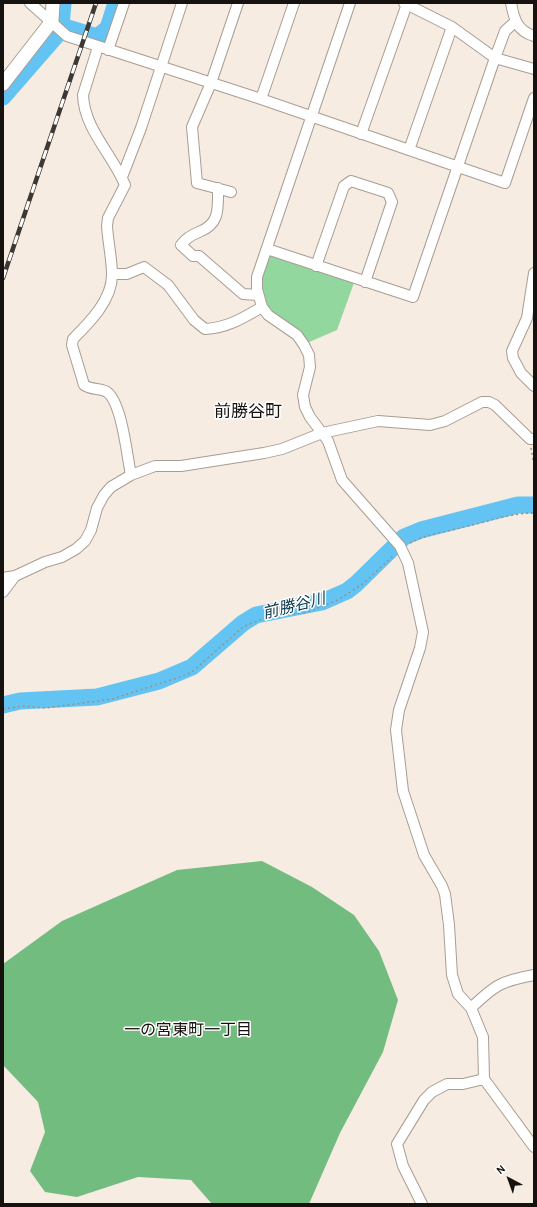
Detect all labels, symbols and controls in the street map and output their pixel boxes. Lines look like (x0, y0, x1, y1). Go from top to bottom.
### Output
district label: 前勝谷町 (214, 402, 282, 422)
water label: 前勝谷川 (261, 589, 327, 623)
district label: 一の宮東町一丁目 (124, 1020, 252, 1040)
north arrow (489, 1159, 529, 1199)
text: N (494, 1163, 507, 1176)

